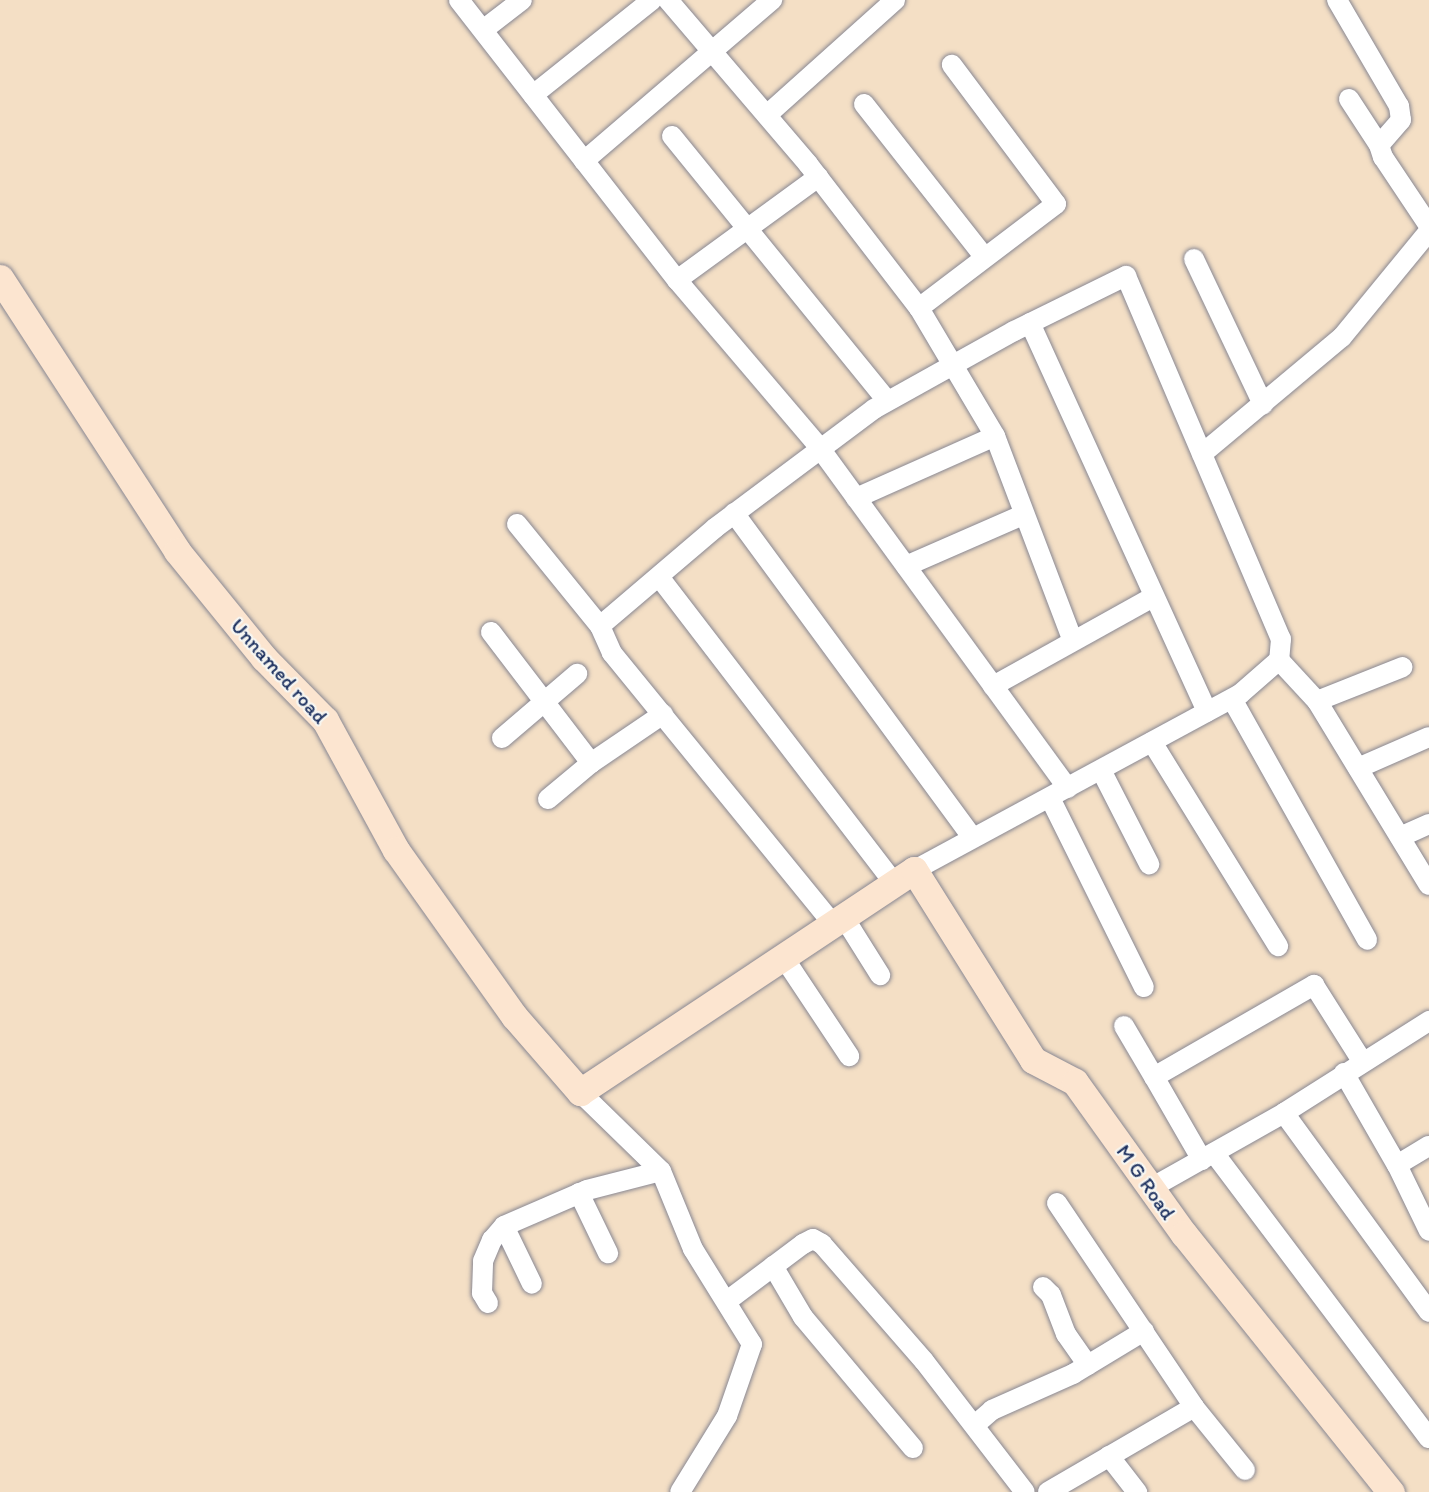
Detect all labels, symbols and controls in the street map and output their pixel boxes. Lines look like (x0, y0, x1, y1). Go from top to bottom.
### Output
street label: Unnamed road (225, 613, 333, 729)
street label: M G Road (1111, 1140, 1181, 1224)

